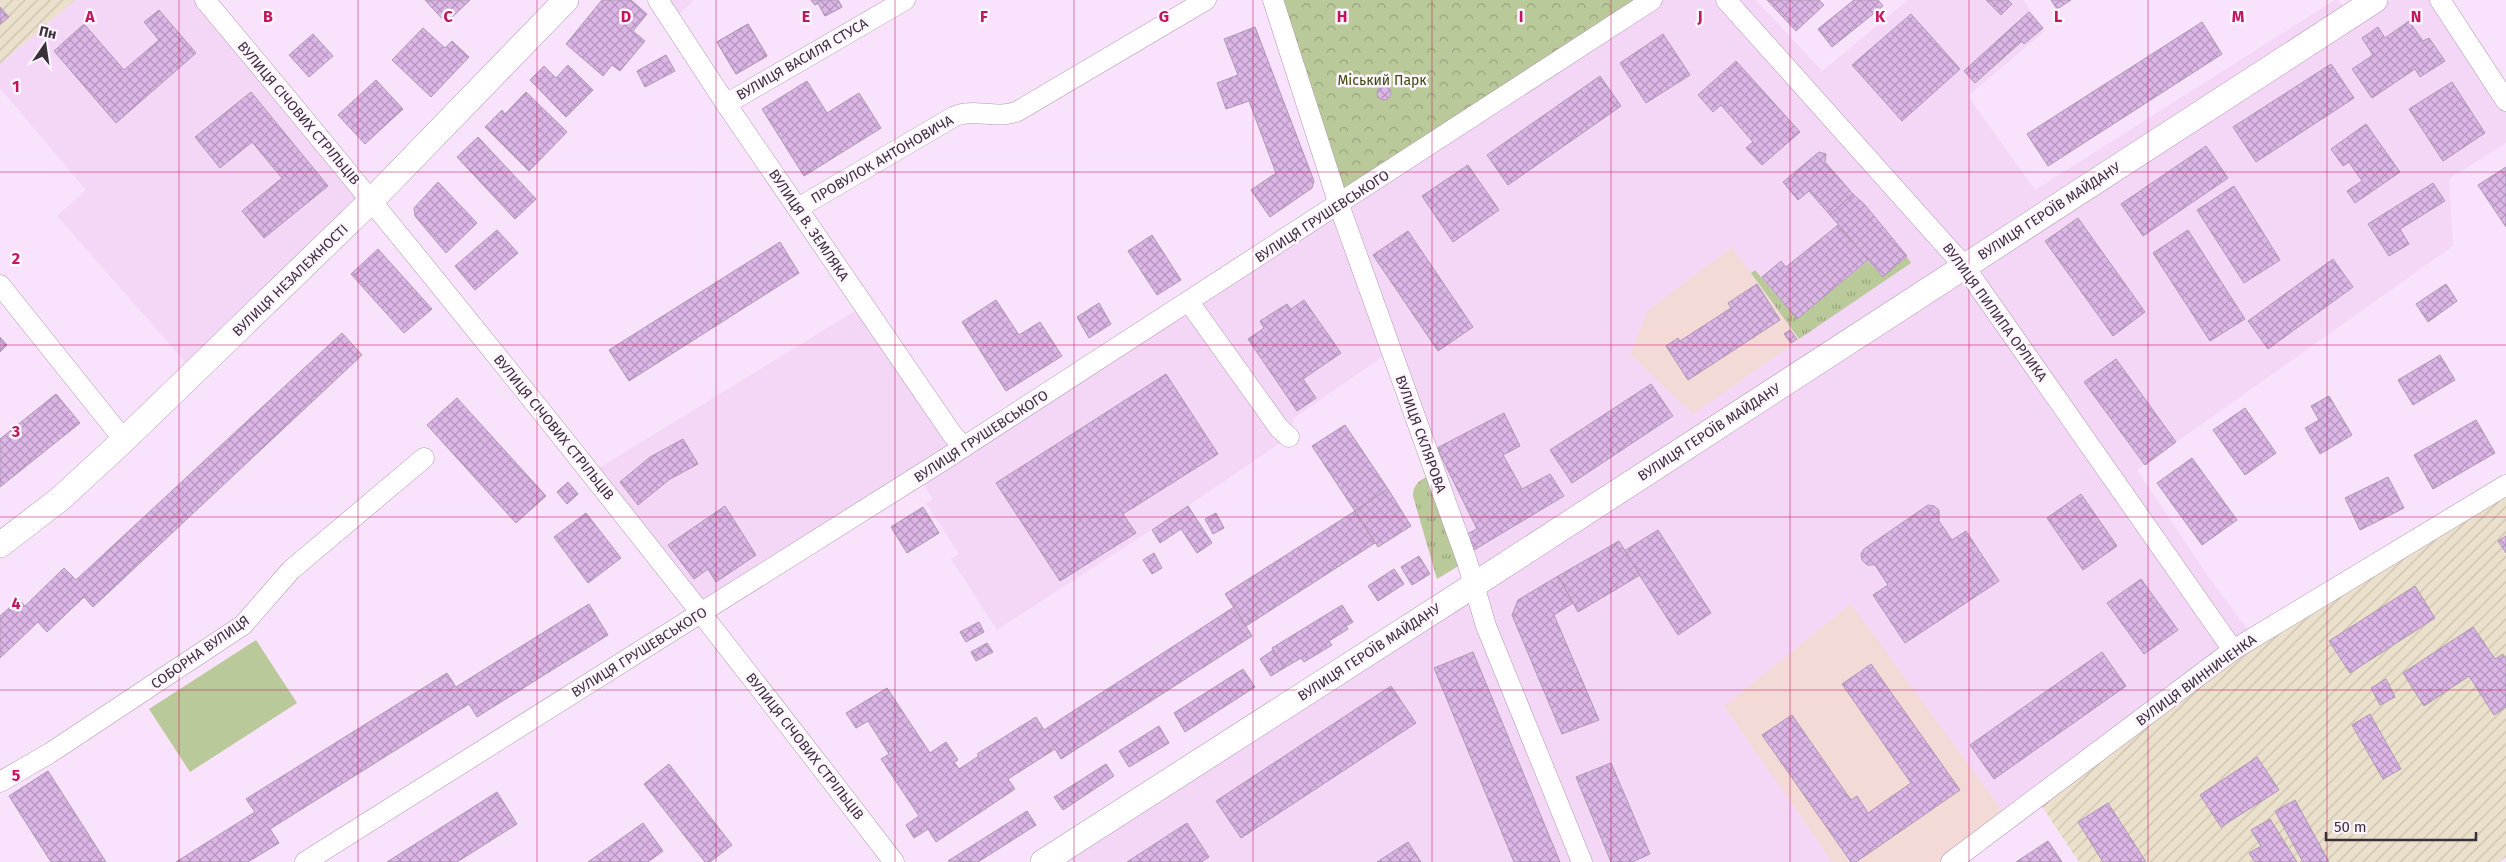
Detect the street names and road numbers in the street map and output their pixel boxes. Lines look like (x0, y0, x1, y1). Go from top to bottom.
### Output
street label: ВУЛИЦЯ ВАСИЛЯ СТУСА (733, 15, 871, 104)
street label: ВУЛИЦЯ СІЧОВИХ СТРІЛЬЦІВ (234, 38, 364, 188)
street label: ПРОВУЛОК АНТОНОВИЧА (808, 112, 956, 207)
street label: ВУЛИЦЯ ГЕРОЇВ МАЙДАНУ (1975, 159, 2124, 264)
street label: ВУЛИЦЯ В. ЗЕМЛЯКА (765, 166, 852, 284)
street label: ВУЛИЦЯ ГРУШЕВСЬКОГО (1252, 167, 1393, 266)
street label: ВУЛИЦЯ НЕЗАЛЕЖНОСТІ (229, 221, 352, 340)
street label: ВУЛИЦЯ ПИЛИПА ОРЛИКА (1939, 240, 2050, 385)
street label: ВУЛИЦЯ СІЧОВИХ СТРІЛЬЦІВ (490, 351, 617, 503)
street label: ВУЛИЦЯ СКЛЯРОВА (1391, 373, 1450, 495)
street label: ВУЛИЦЯ ГЕРОЇВ МАЙДАНУ (1635, 380, 1784, 485)
street label: ВУЛИЦЯ ГРУШЕВСЬКОГО (911, 387, 1052, 486)
street label: ВУЛИЦЯ ГЕРОЇВ МАЙДАНУ (1295, 600, 1444, 705)
street label: ВУЛИЦЯ ГРУШЕВСЬКОГО (568, 604, 710, 701)
street label: СОБОРНА ВУЛИЦЯ (148, 612, 253, 693)
street label: ВУЛИЦЯ ВИННИЧЕНКА (2133, 631, 2260, 730)
street label: ВУЛИЦЯ СІЧОВИХ СТРІЛЬЦІВ (742, 669, 867, 823)

